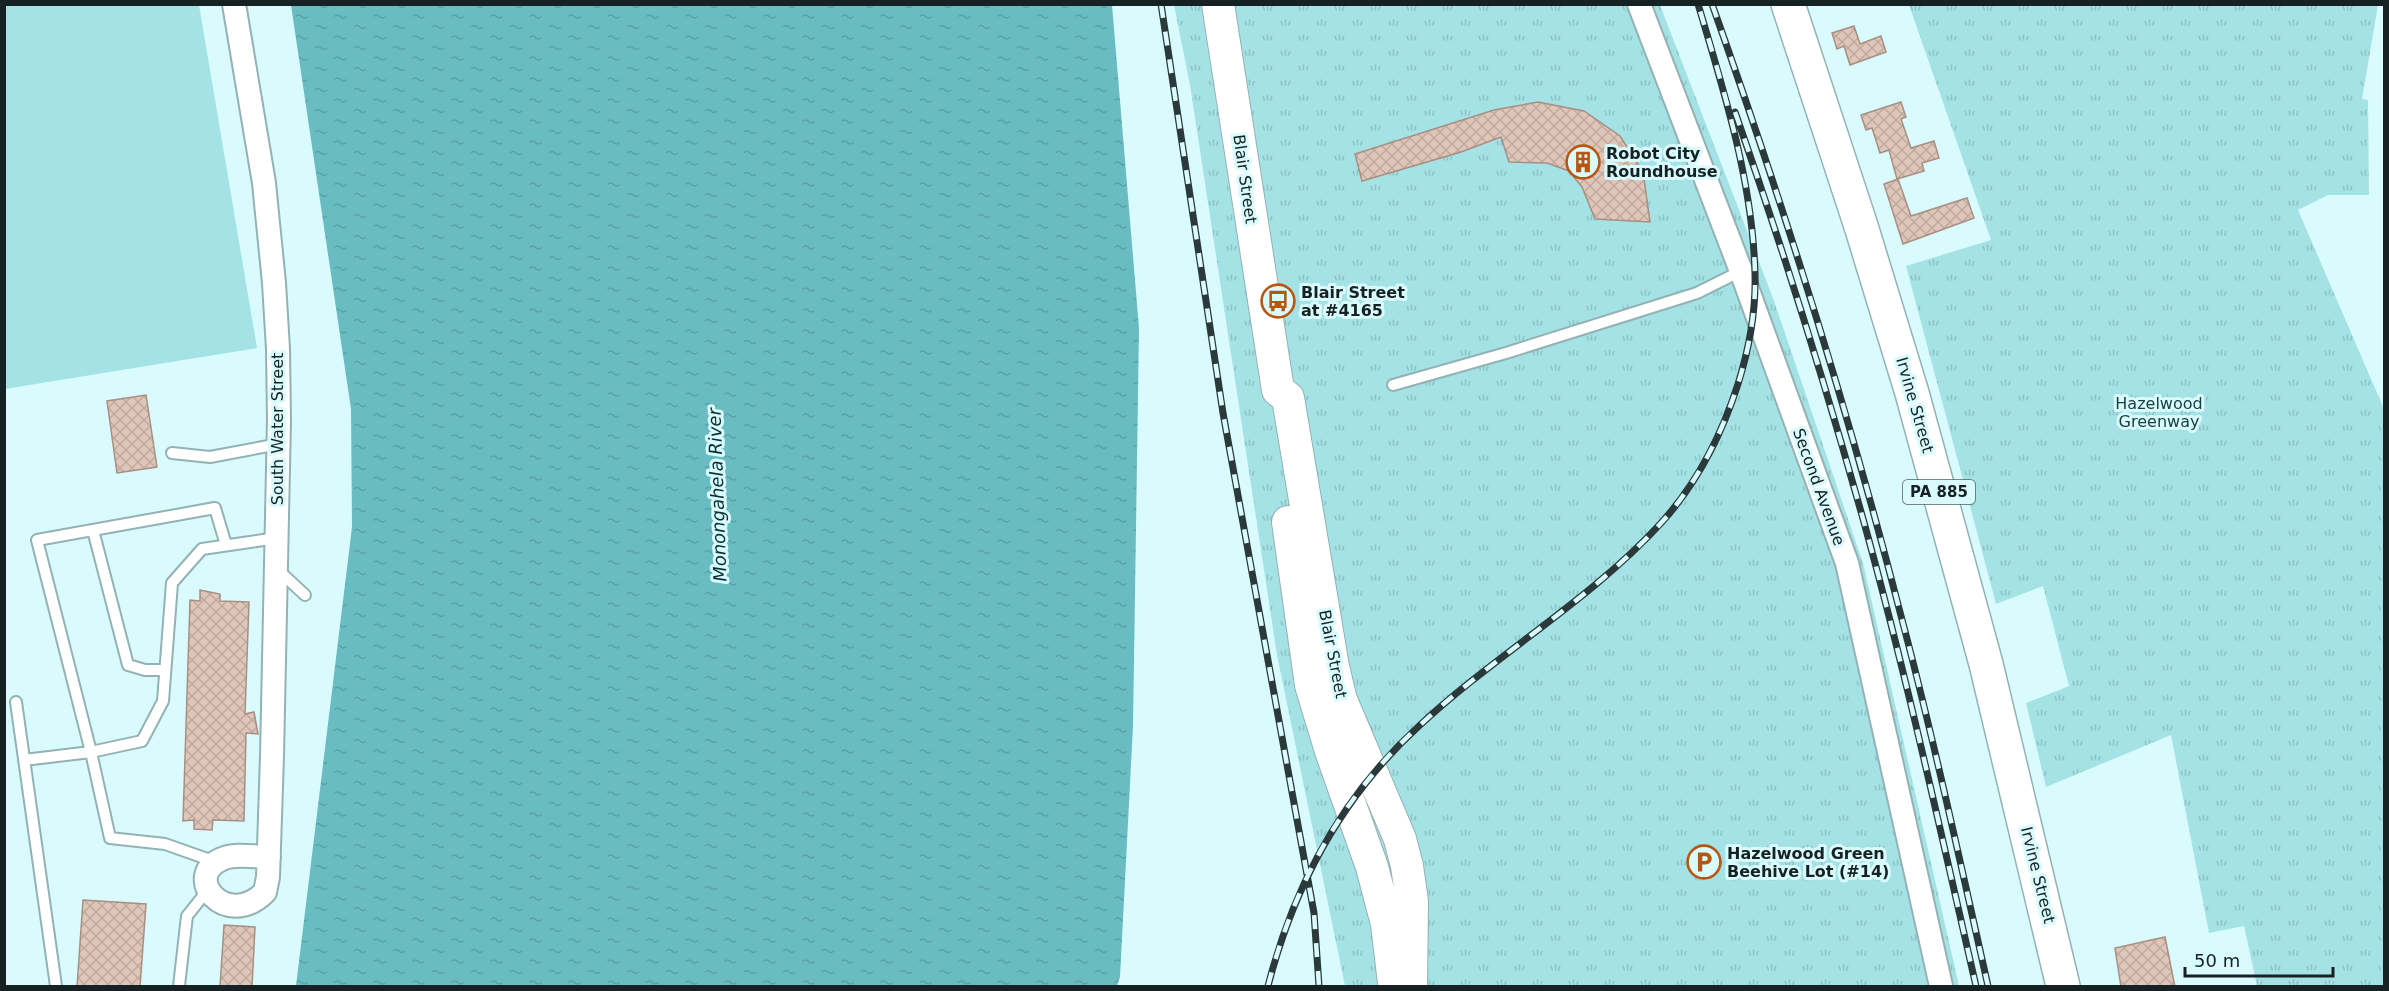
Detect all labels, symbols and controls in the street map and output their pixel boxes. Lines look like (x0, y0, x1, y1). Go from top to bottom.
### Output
street label: Blair Street (1229, 133, 1261, 225)
building icon: Robot City Roundhouse (1565, 144, 1601, 180)
place label: Robot City Roundhouse (1606, 144, 1718, 181)
bus stop icon: Blair Street at #4165 (1260, 283, 1296, 319)
place label: Blair Street at #4165 (1301, 283, 1405, 320)
street label: South Water Street (268, 353, 287, 505)
street label: Irvine Street (1892, 355, 1938, 455)
park label: Hazelwood Greenway (2115, 394, 2203, 431)
water label: Monongahela River (703, 406, 731, 582)
street label: Second Avenue (1789, 426, 1849, 548)
road number: PA 885 (1903, 480, 1975, 504)
street label: Blair Street (1315, 608, 1351, 700)
street label: Irvine Street (2017, 825, 2059, 925)
parking icon: Hazelwood Green Beehive Lot (#14) (1686, 844, 1722, 880)
place label: Hazelwood Green Beehive Lot (#14) (1727, 844, 1889, 881)
scale bar (2185, 940, 2334, 978)
text: 50 m (2194, 950, 2240, 971)

